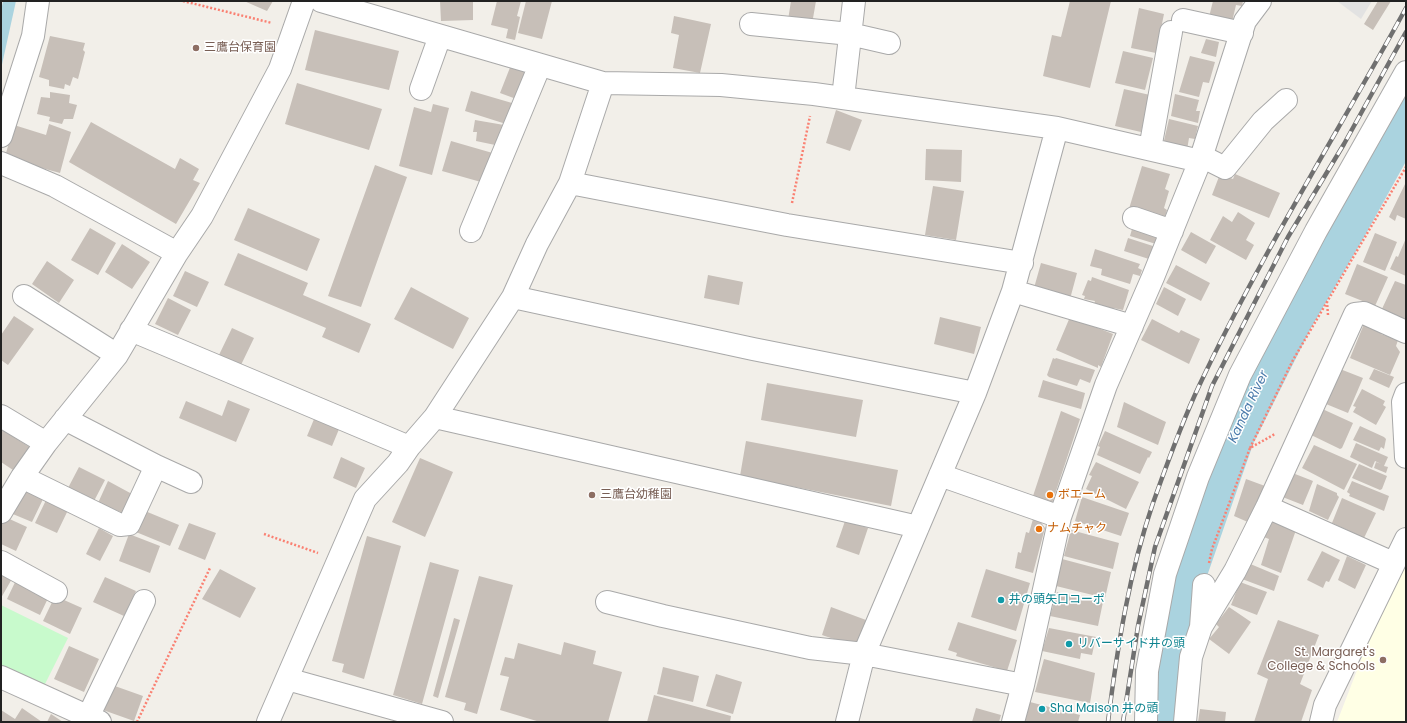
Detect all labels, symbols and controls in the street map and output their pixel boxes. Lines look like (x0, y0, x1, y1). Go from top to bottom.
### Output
place label: 三鷹台保育園 (204, 41, 276, 55)
marker: 三鷹台保育園 (191, 43, 201, 53)
water label: Kanda River (1226, 369, 1272, 445)
place label: 三鷹台幼稚園 (600, 488, 672, 502)
place label: ボエーム (1058, 488, 1106, 502)
marker: 三鷹台幼稚園 (587, 490, 597, 500)
marker: ボエーム (1045, 490, 1055, 500)
place label: ナムチャク (1047, 522, 1107, 536)
marker: ナムチャク (1034, 524, 1044, 534)
place label: 井の頭矢口コーポ (1009, 593, 1105, 607)
marker: 井の頭矢口コーポ (996, 595, 1006, 605)
place label: リバーサイド井の頭 (1077, 637, 1185, 651)
marker: リバーサイド井の頭 (1064, 639, 1074, 649)
place label: St. Margaret's College & Schools (1267, 646, 1375, 674)
marker: St. Margaret's College & Schools (1378, 655, 1388, 665)
place label: Sha Maison 井の頭 (1050, 702, 1158, 716)
marker: Sha Maison 井の頭 (1037, 704, 1047, 714)

